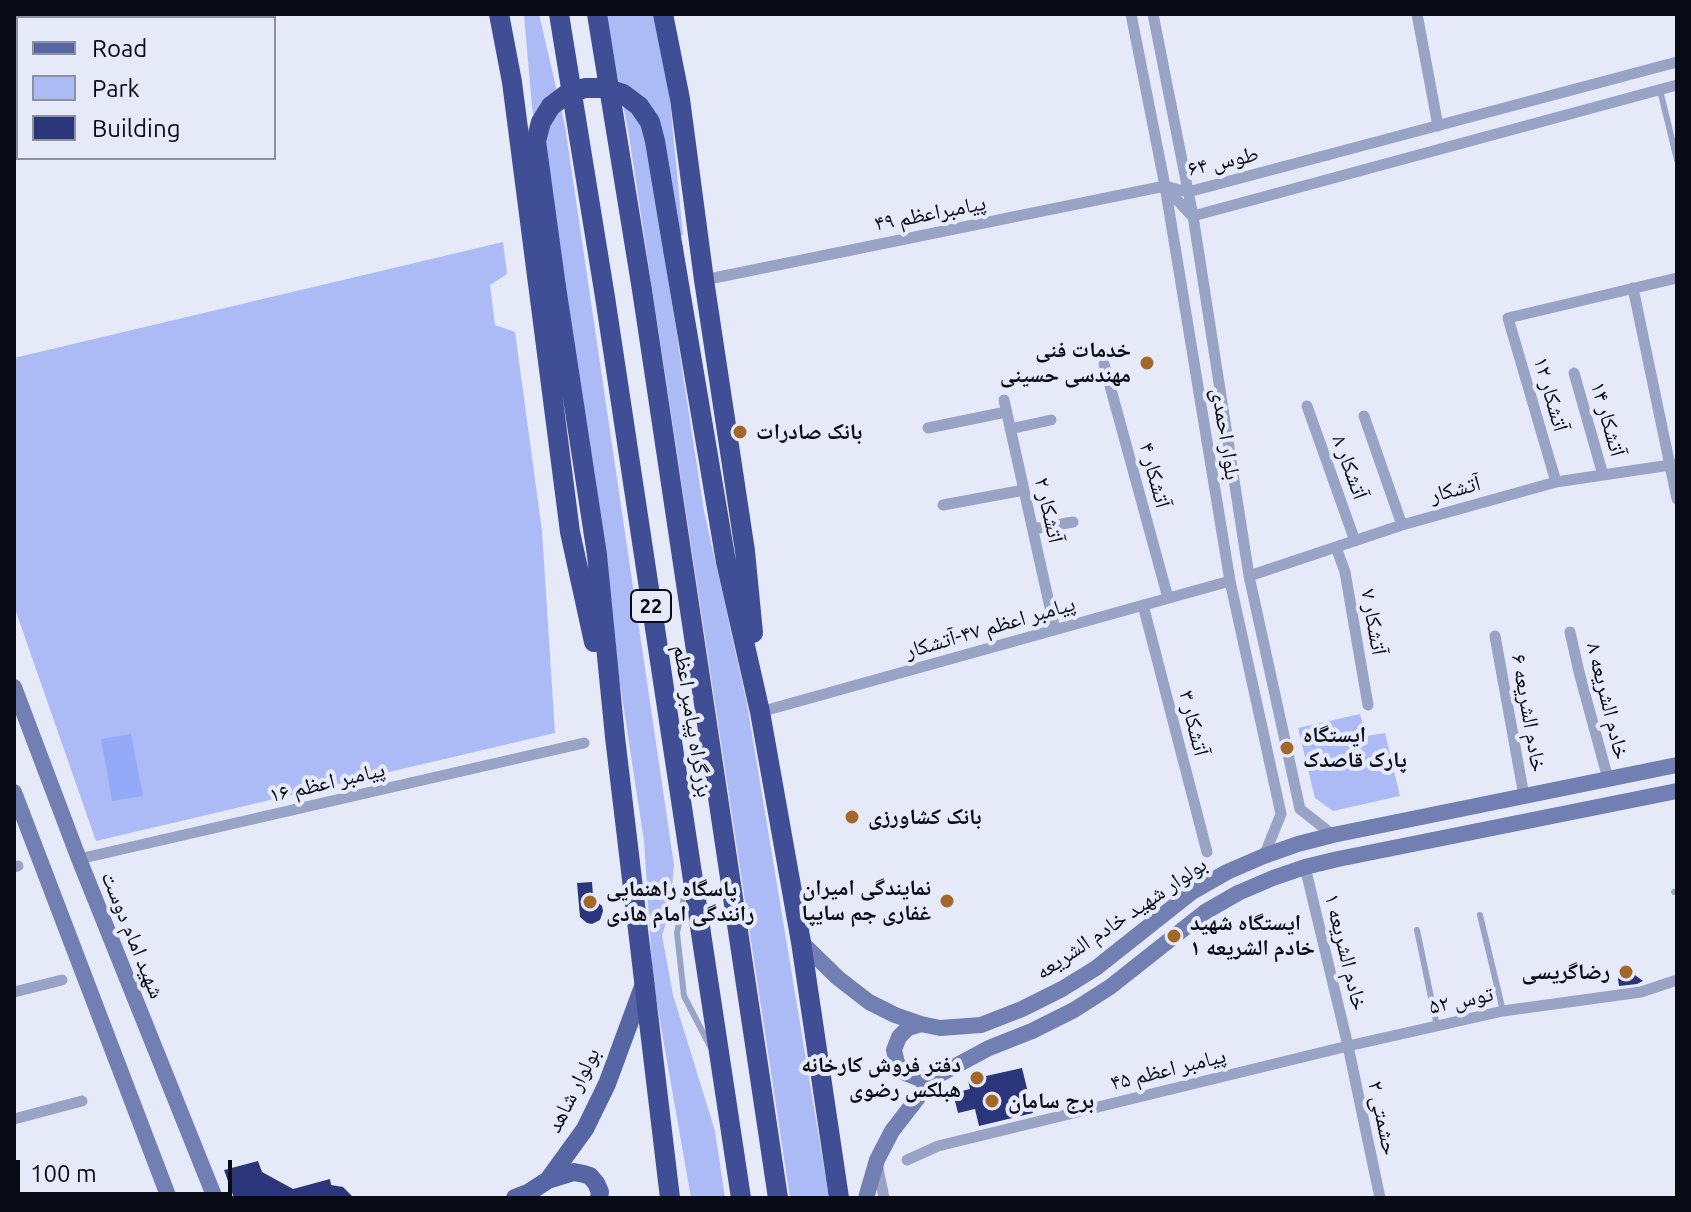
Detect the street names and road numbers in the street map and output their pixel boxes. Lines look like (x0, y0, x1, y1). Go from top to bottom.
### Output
street label: طوس ۶۴ (1185, 140, 1261, 182)
street label: پیامبراعظم ۴۹ (872, 189, 988, 237)
street label: آتشکار ۱۲ (1528, 354, 1574, 434)
street label: آتشکار ۱۴ (1585, 379, 1631, 459)
street label: بلوار احمدی (1206, 386, 1246, 482)
street label: آتشکار ۸ (1326, 431, 1374, 503)
street label: آتشکار ۴ (1134, 439, 1176, 511)
street label: آتشکار (1427, 470, 1483, 508)
street label: آتشکار ۲ (1029, 475, 1069, 545)
street label: آتشکار ۷ (1355, 587, 1393, 657)
road number: 22 (631, 590, 671, 622)
street label: پیامبر اعظم ۴۷-آتشکار (902, 590, 1078, 664)
street label: خادم الشریعه ۸ (1581, 640, 1635, 762)
street label: بزرگراه پیامبر اعظم (668, 643, 718, 799)
street label: خادم الشریعه ۶ (1506, 652, 1552, 774)
street label: آتشکار ۳ (1173, 688, 1215, 758)
street label: پیامبر اعظم ۱۶ (267, 756, 387, 808)
street label: بولوار شهید خادم الشریعه (1030, 851, 1212, 985)
street label: شهید امام دوست (96, 868, 170, 1002)
street label: خادم الشریعه ۱ (1319, 891, 1373, 1013)
street label: توس ۵۲ (1427, 980, 1495, 1020)
street label: پیامبر اعظم ۴۵ (1108, 1042, 1228, 1096)
street label: بولوار شاهد (540, 1043, 606, 1137)
street label: حشمتی ۲ (1362, 1078, 1404, 1158)

